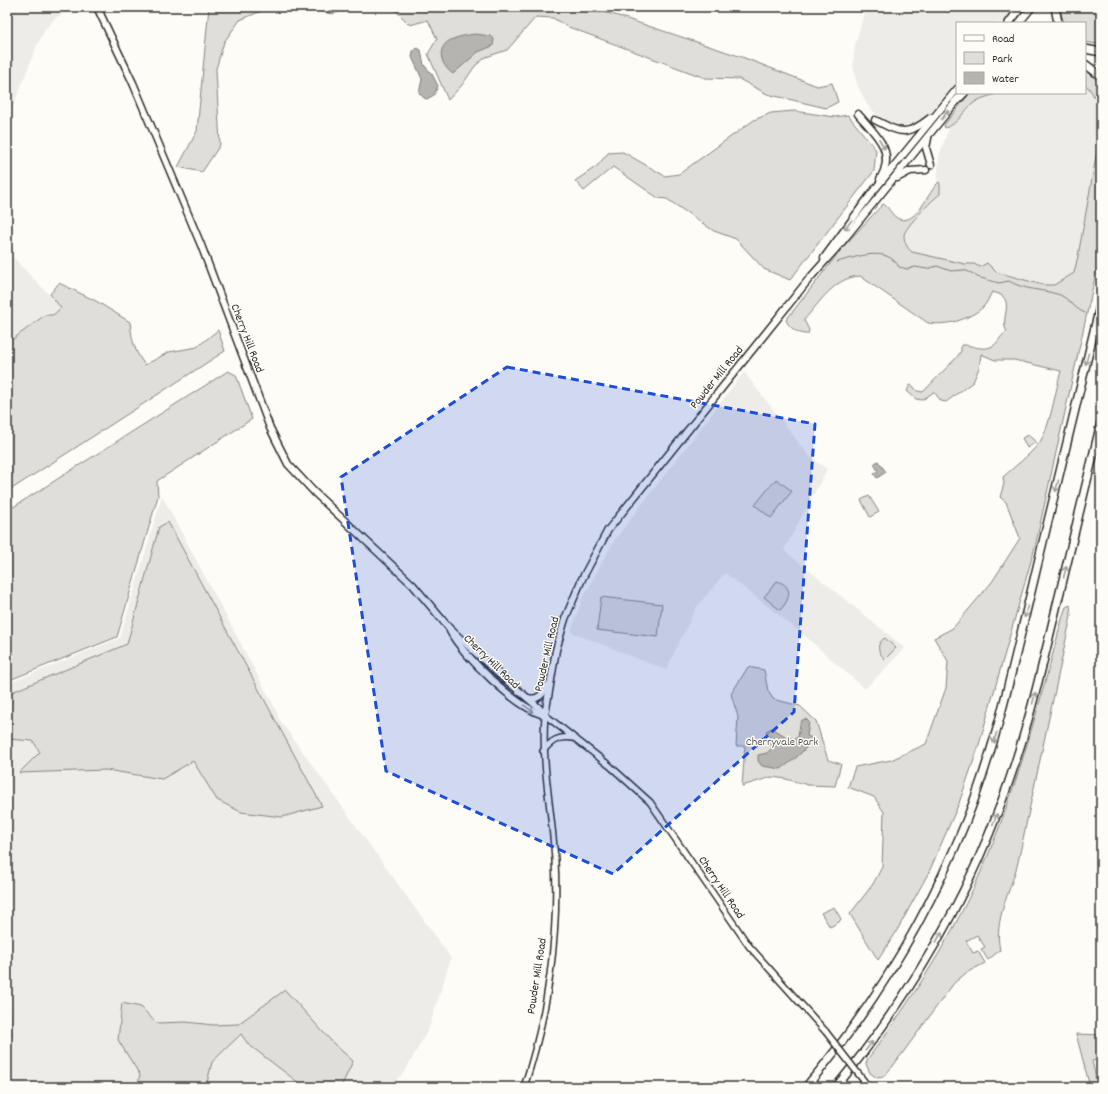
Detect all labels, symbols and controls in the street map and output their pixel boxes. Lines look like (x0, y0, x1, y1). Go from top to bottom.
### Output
legend (956, 22, 1086, 94)
text: Road (992, 31, 1014, 48)
text: Park (992, 51, 1013, 68)
text: Water (992, 71, 1019, 88)
one-way arrow (941, 109, 950, 120)
one-way arrow (879, 138, 886, 150)
one-way arrow (843, 220, 852, 231)
street label: Cherry Hill Road (226, 302, 268, 375)
street label: Powder Mill Road (686, 343, 748, 413)
one-way arrow (1083, 353, 1090, 366)
one-way arrow (1052, 479, 1060, 492)
one-way arrow (1062, 566, 1069, 579)
one-way arrow (1022, 605, 1030, 618)
street label: Powder Mill Road (531, 615, 564, 694)
street label: Cherry Hill Road (459, 631, 523, 693)
one-way arrow (1031, 692, 1038, 705)
one-way arrow (523, 705, 534, 713)
one-way arrow (990, 732, 998, 744)
park label: Cherryvale Park (746, 734, 818, 751)
one-way arrow (992, 814, 1000, 826)
street label: Cherry Hill Road (693, 853, 748, 923)
one-way arrow (936, 931, 944, 943)
street label: Powder Mill Road (523, 937, 552, 1015)
one-way arrow (864, 1040, 873, 1051)

